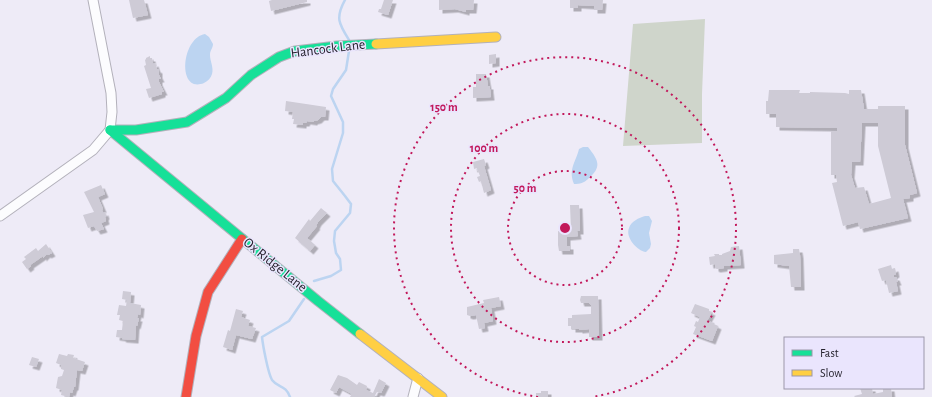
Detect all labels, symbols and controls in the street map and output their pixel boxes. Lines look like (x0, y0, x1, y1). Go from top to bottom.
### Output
street label: Hancock Lane (290, 37, 366, 61)
text: 150 m (430, 101, 458, 113)
text: 100 m (470, 142, 498, 154)
text: 50 m (514, 182, 537, 194)
centre of rings (558, 221, 572, 235)
street label: Ox Ridge Lane (241, 235, 309, 295)
legend (784, 337, 924, 389)
text: Fast (820, 347, 839, 359)
text: Slow (820, 367, 842, 379)

